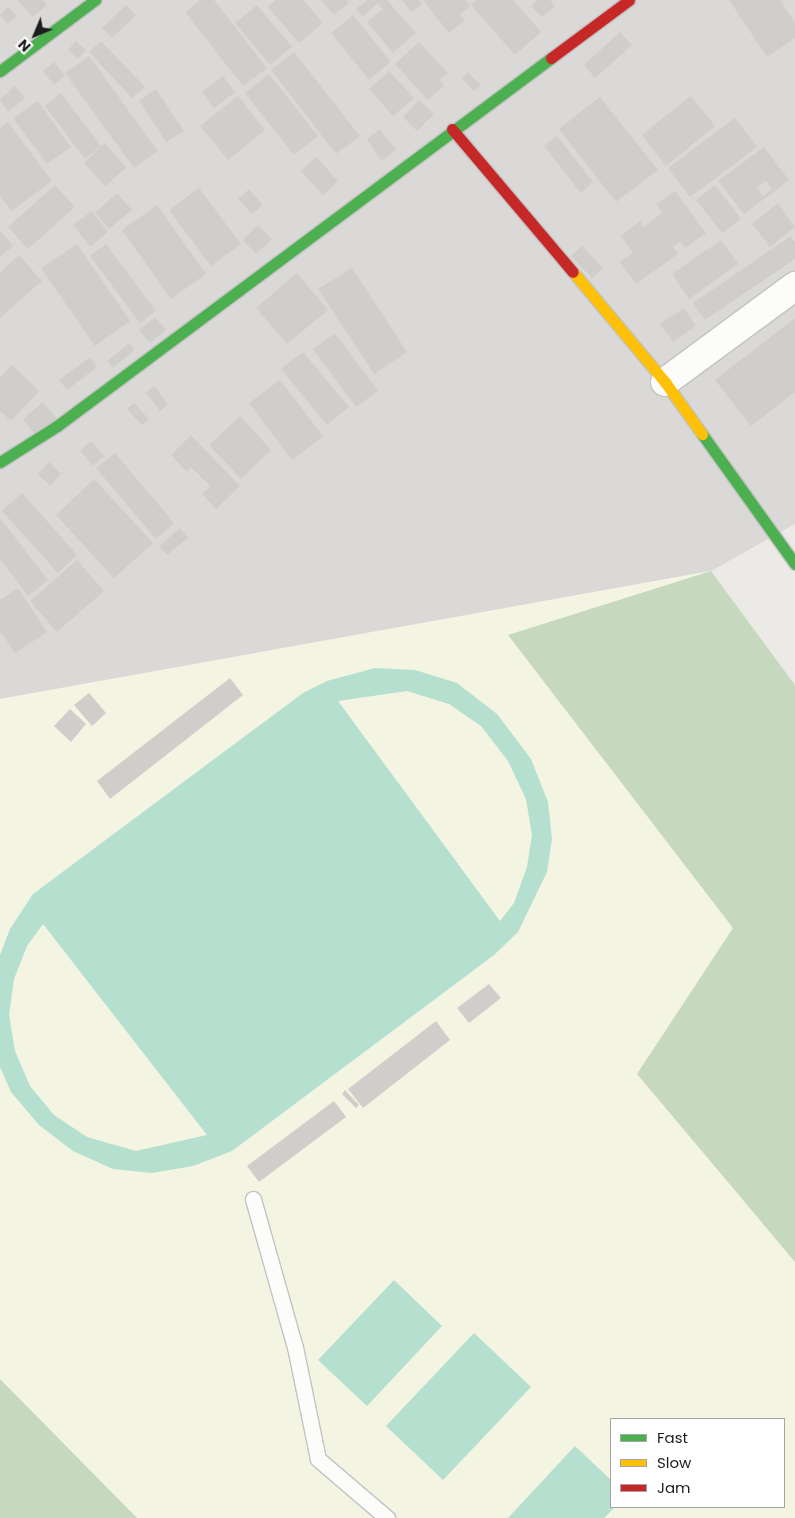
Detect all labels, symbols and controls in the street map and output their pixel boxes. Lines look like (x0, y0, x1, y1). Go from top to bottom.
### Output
north arrow (10, 10, 60, 60)
text: N (14, 35, 35, 56)
legend (610, 1418, 785, 1508)
text: Fast (657, 1427, 688, 1448)
text: Slow (657, 1452, 691, 1473)
text: Jam (657, 1477, 691, 1498)

